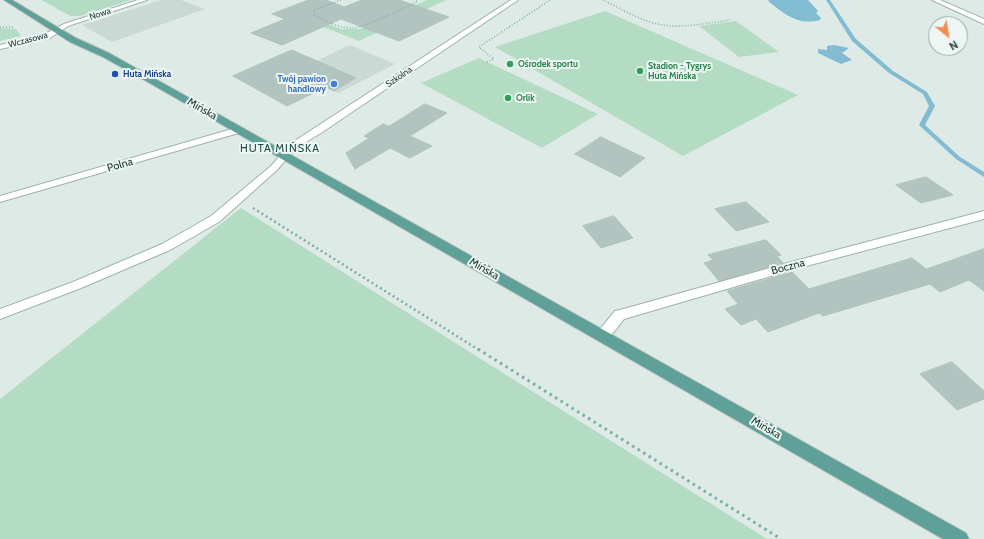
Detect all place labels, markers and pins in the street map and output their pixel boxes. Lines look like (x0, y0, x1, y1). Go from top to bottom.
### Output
marker: Ośrodek sportu (505, 59, 515, 69)
place label: Ośrodek sportu (518, 59, 578, 69)
place label: Stadion - Tygrys Huta Mińska (648, 61, 711, 82)
marker: Stadion - Tygrys Huta Mińska (635, 66, 645, 76)
marker: Huta Mińska (110, 69, 120, 79)
place label: Huta Mińska (123, 69, 171, 79)
place label: Twój pawion handlowy (278, 74, 326, 95)
marker: Twój pawion handlowy (329, 79, 339, 89)
marker: Orlik (503, 93, 513, 103)
place label: Orlik (516, 93, 535, 103)

